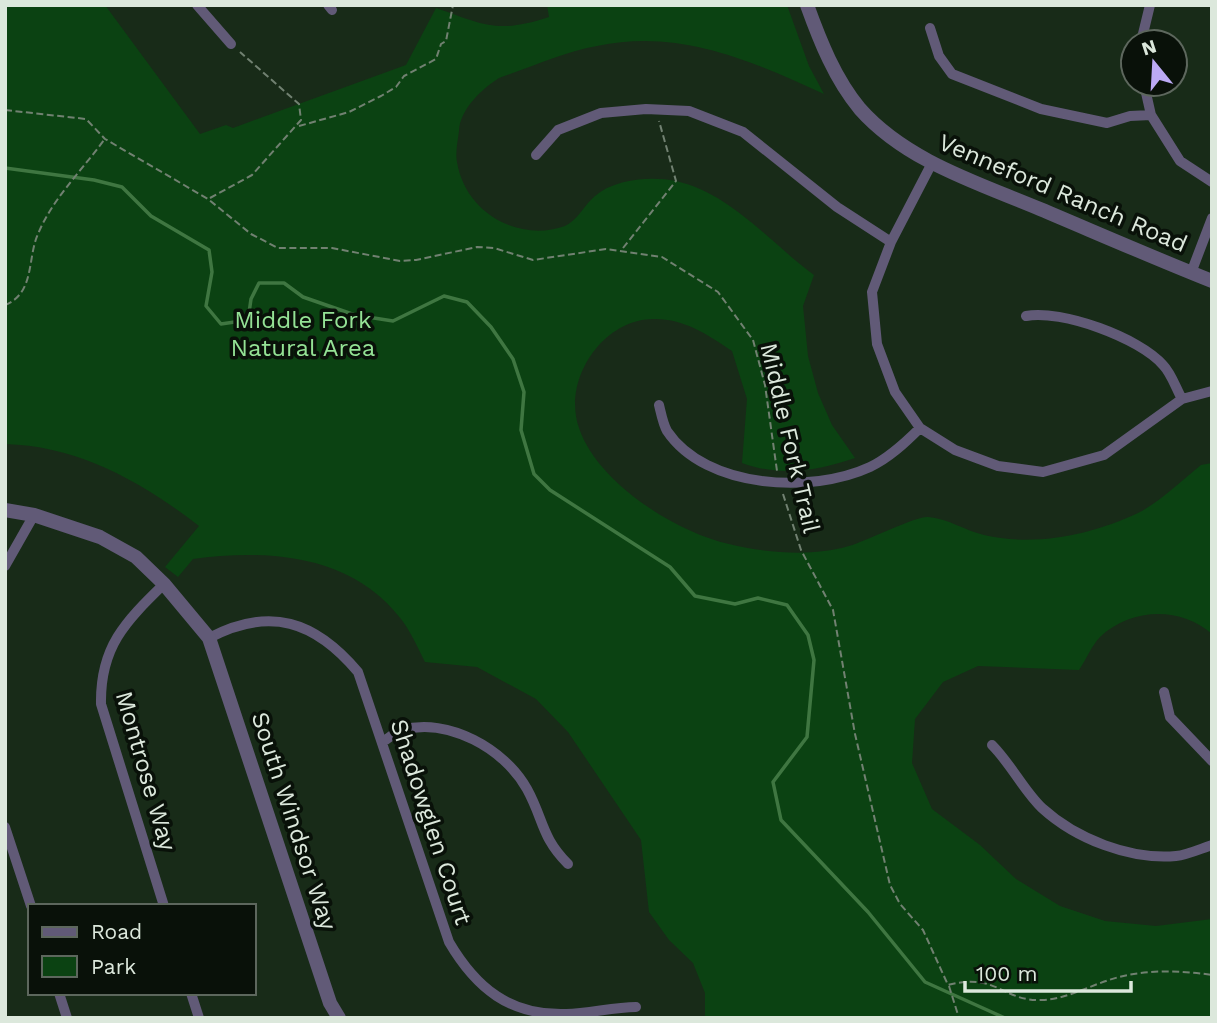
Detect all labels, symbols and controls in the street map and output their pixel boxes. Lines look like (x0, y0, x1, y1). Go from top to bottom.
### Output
north arrow (1119, 28, 1189, 98)
text: N (1139, 34, 1159, 60)
street label: Venneford Ranch Road (934, 128, 1192, 258)
park label: Middle Fork Natural Area (231, 306, 375, 362)
street label: Middle Fork Trail (755, 340, 826, 536)
street label: Montrose Way (110, 688, 182, 855)
street label: South Windsor Way (245, 708, 343, 934)
street label: Shadowglen Court (385, 716, 477, 928)
legend (28, 904, 256, 995)
text: Road (91, 919, 142, 944)
scale bar (965, 950, 1131, 994)
text: Park (91, 954, 136, 979)
text: 100 m (976, 961, 1038, 986)

